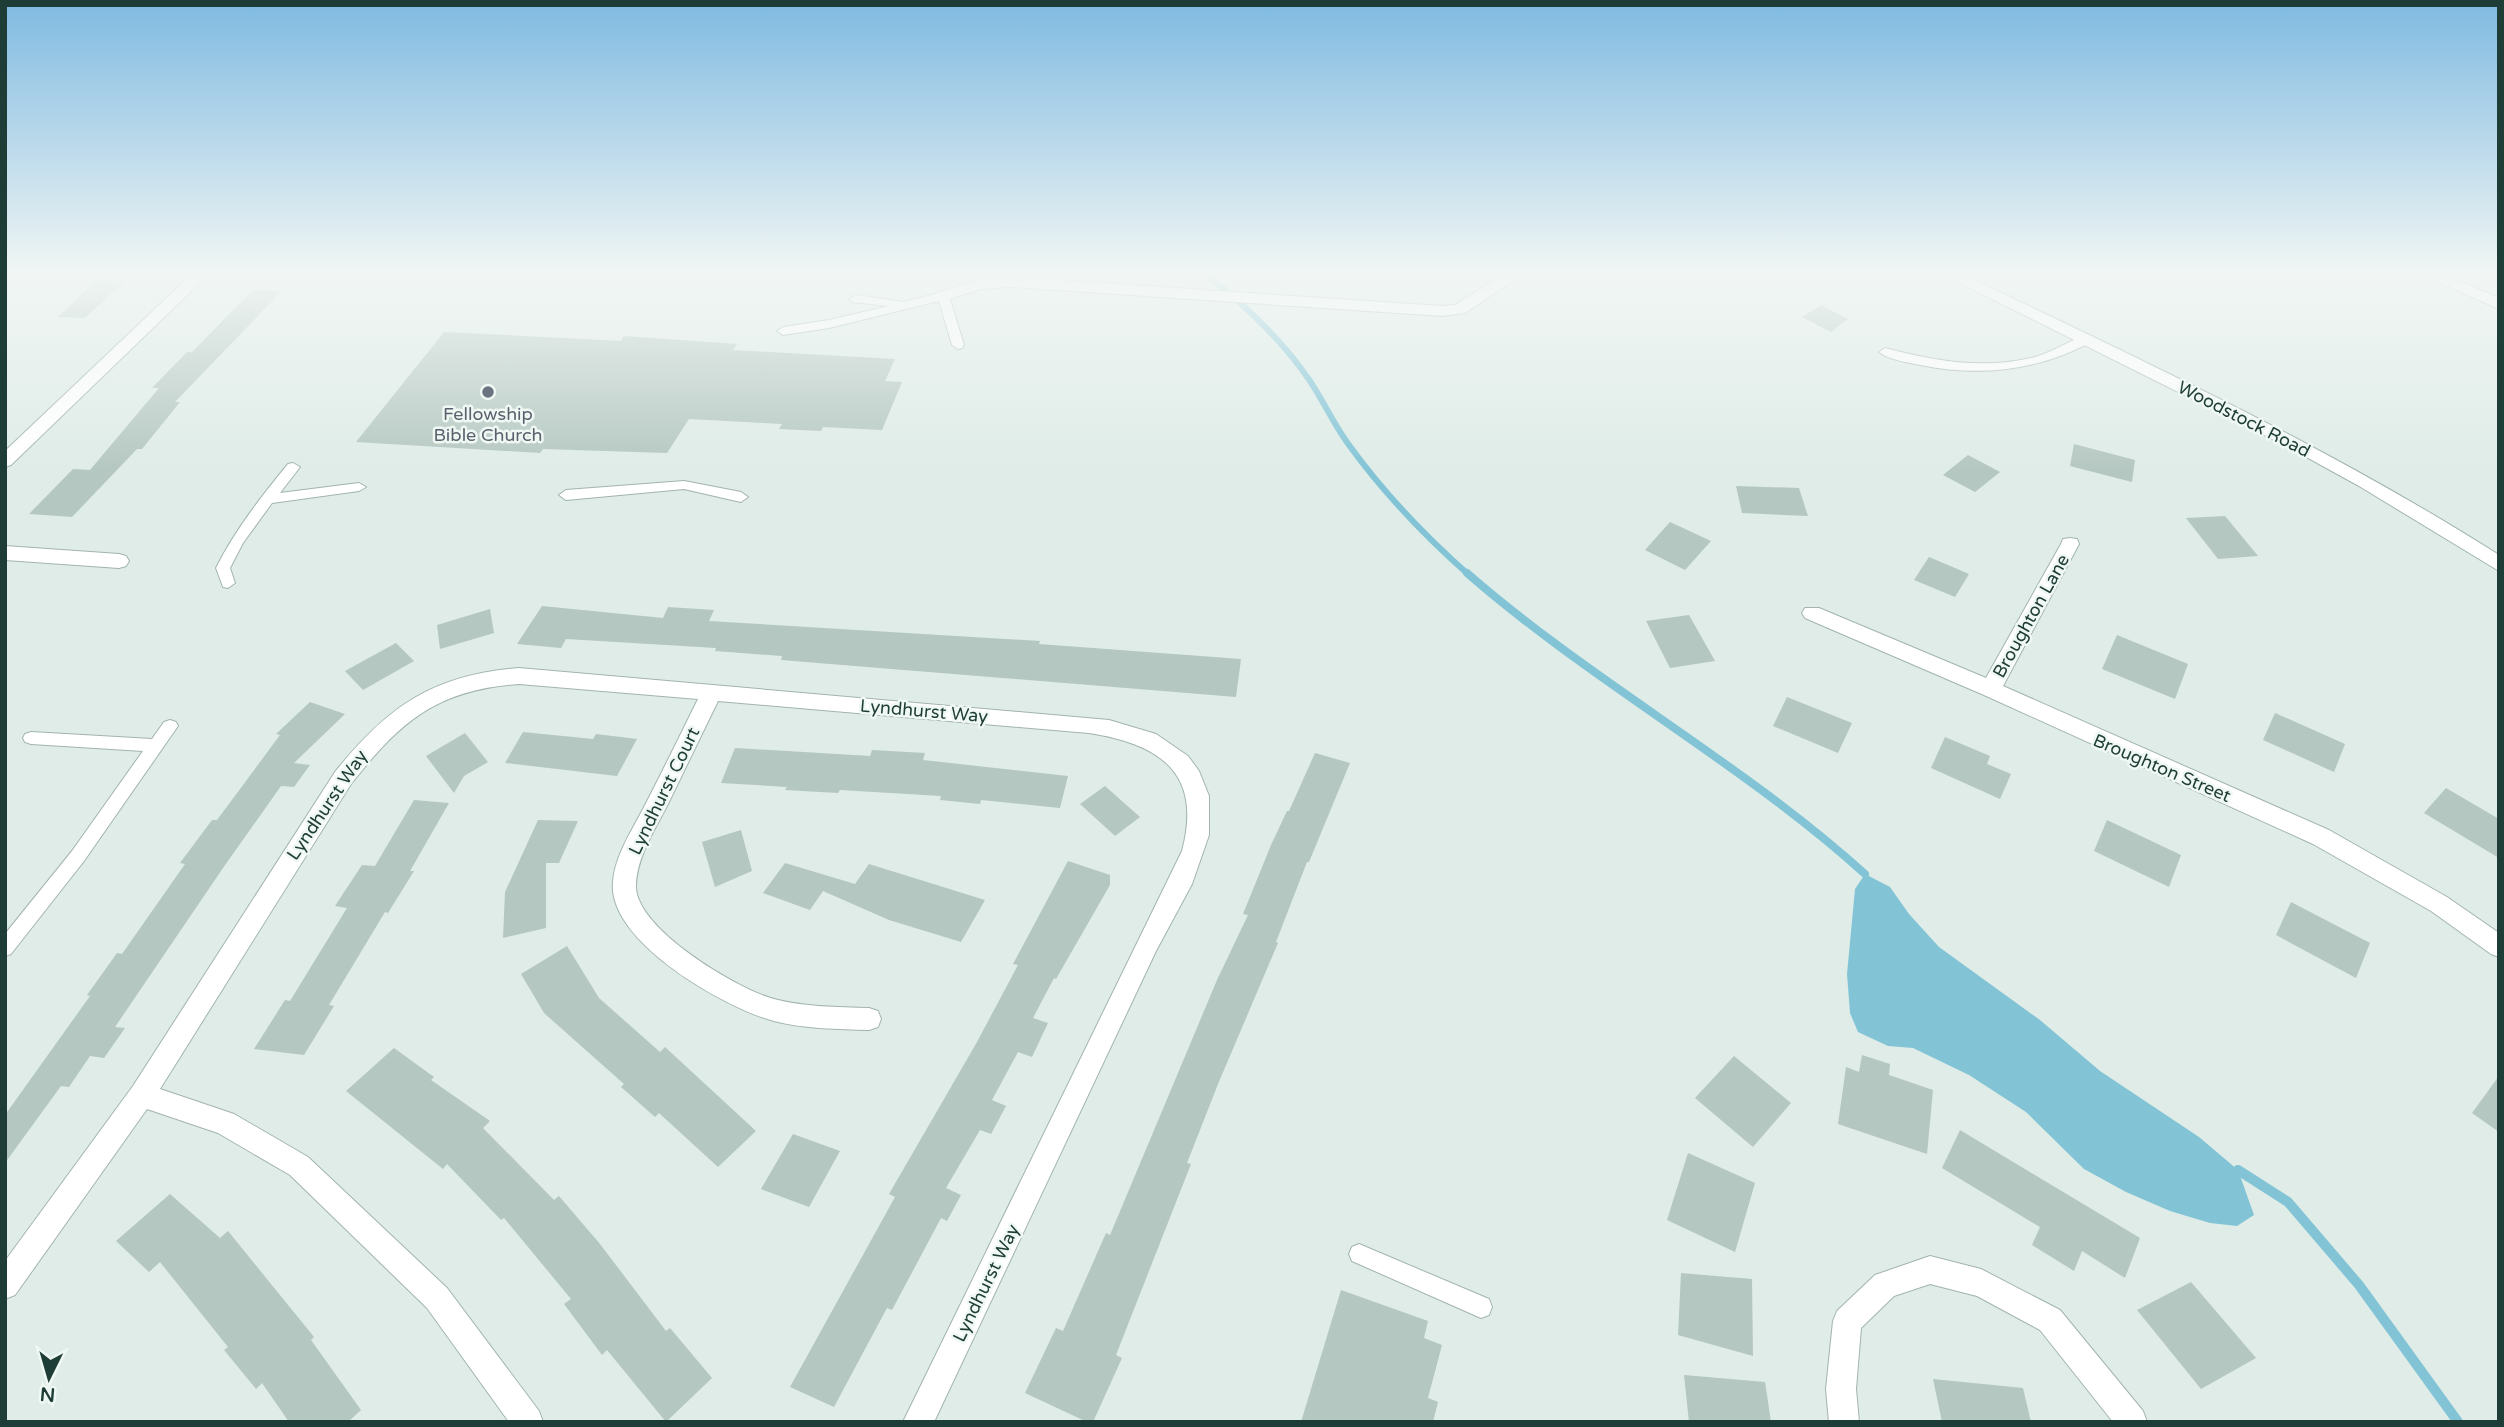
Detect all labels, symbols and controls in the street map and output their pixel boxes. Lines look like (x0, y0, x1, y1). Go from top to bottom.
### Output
street label: Woodstock Road (2174, 376, 2314, 462)
marker: Fellowship Bible Church (480, 384, 496, 400)
place label: Fellowship Bible Church (433, 403, 543, 446)
street label: Broughton Lane (1988, 550, 2074, 682)
street label: Lyndhurst Way (859, 694, 989, 728)
street label: Lyndhurst Court (624, 724, 704, 858)
street label: Broughton Street (2090, 729, 2234, 807)
street label: Lyndhurst Way (282, 745, 372, 864)
street label: Lyndhurst Way (948, 1220, 1024, 1345)
north arrow (14, 1343, 84, 1413)
text: N (39, 1382, 56, 1406)

